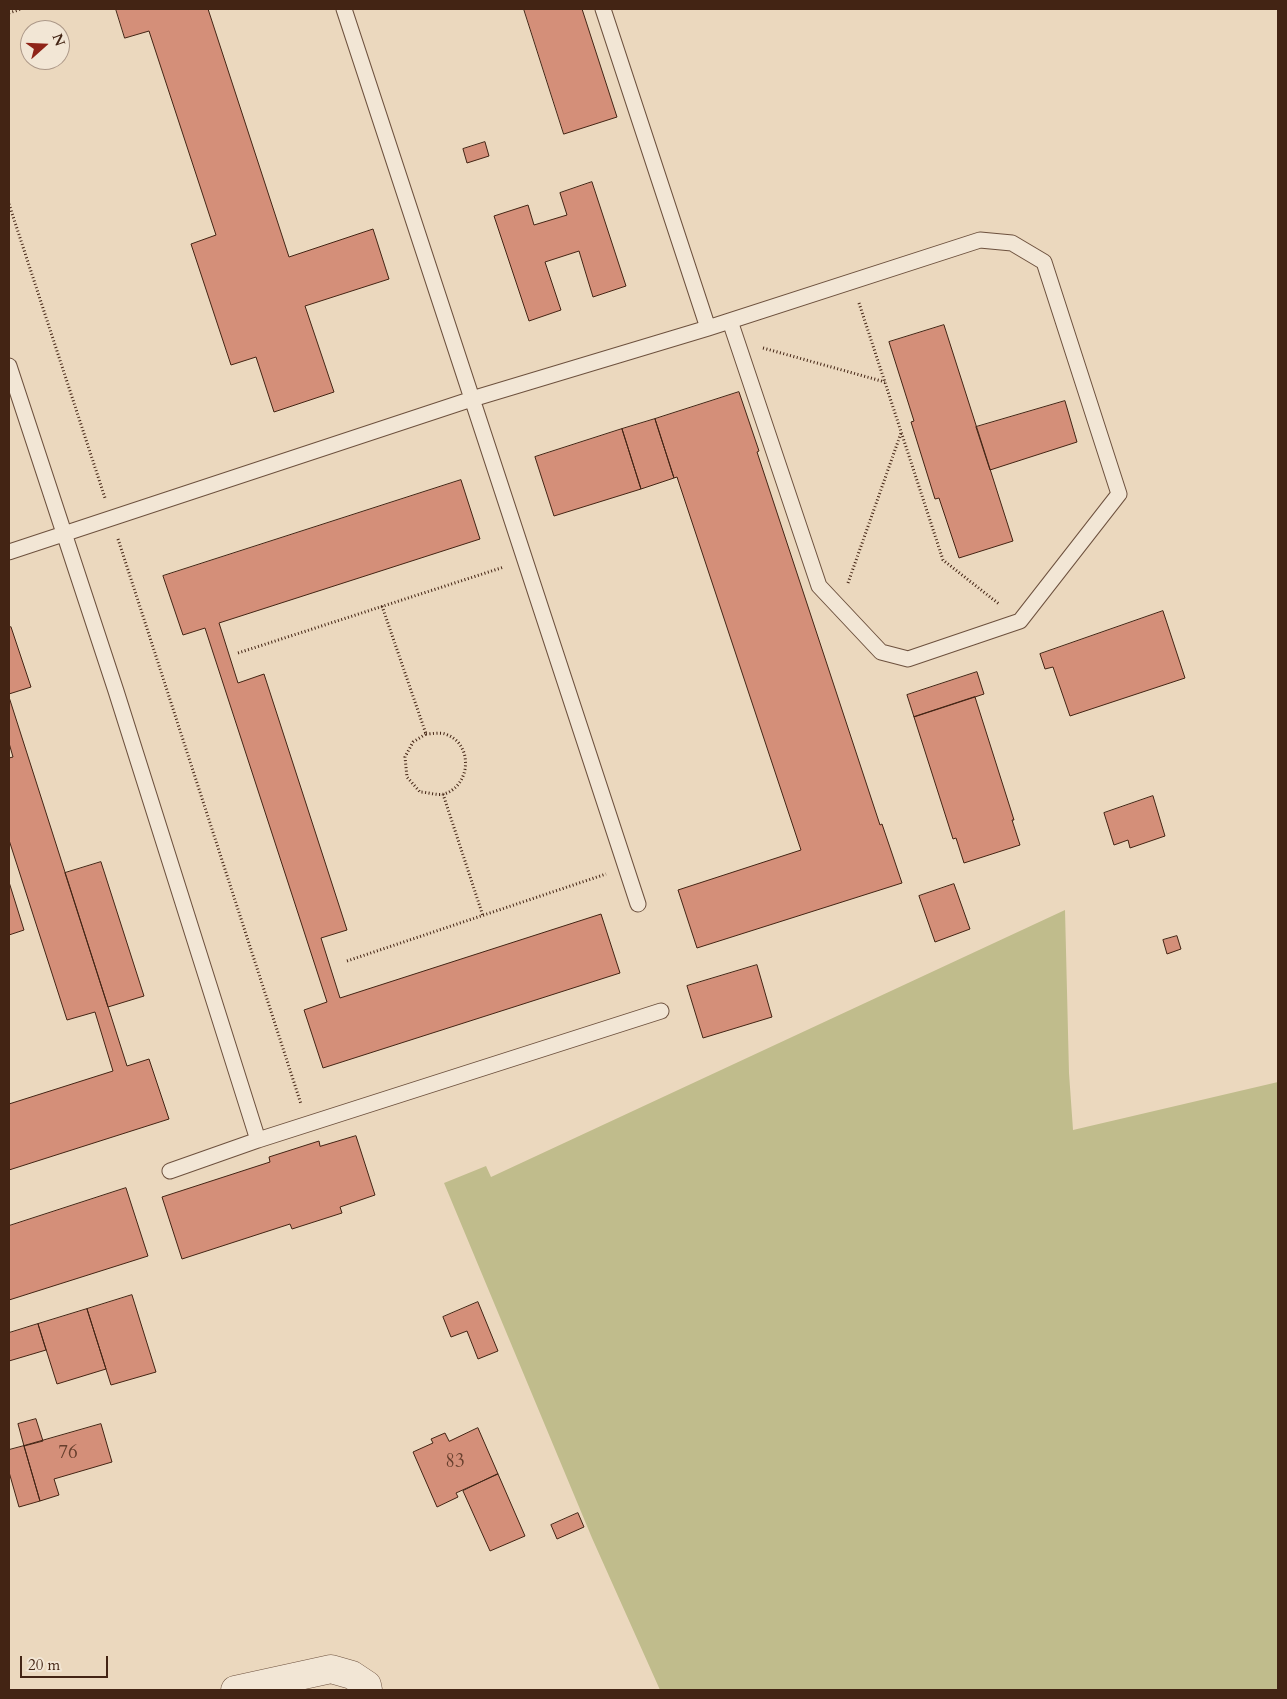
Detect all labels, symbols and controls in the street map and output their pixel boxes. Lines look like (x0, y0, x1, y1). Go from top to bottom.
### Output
north arrow (20, 20, 70, 70)
text: N (48, 31, 70, 49)
house number: 76 (58, 1443, 78, 1465)
house number: 83 (445, 1452, 465, 1474)
scale bar (22, 1646, 110, 1678)
text: 20 m (28, 1655, 60, 1675)

